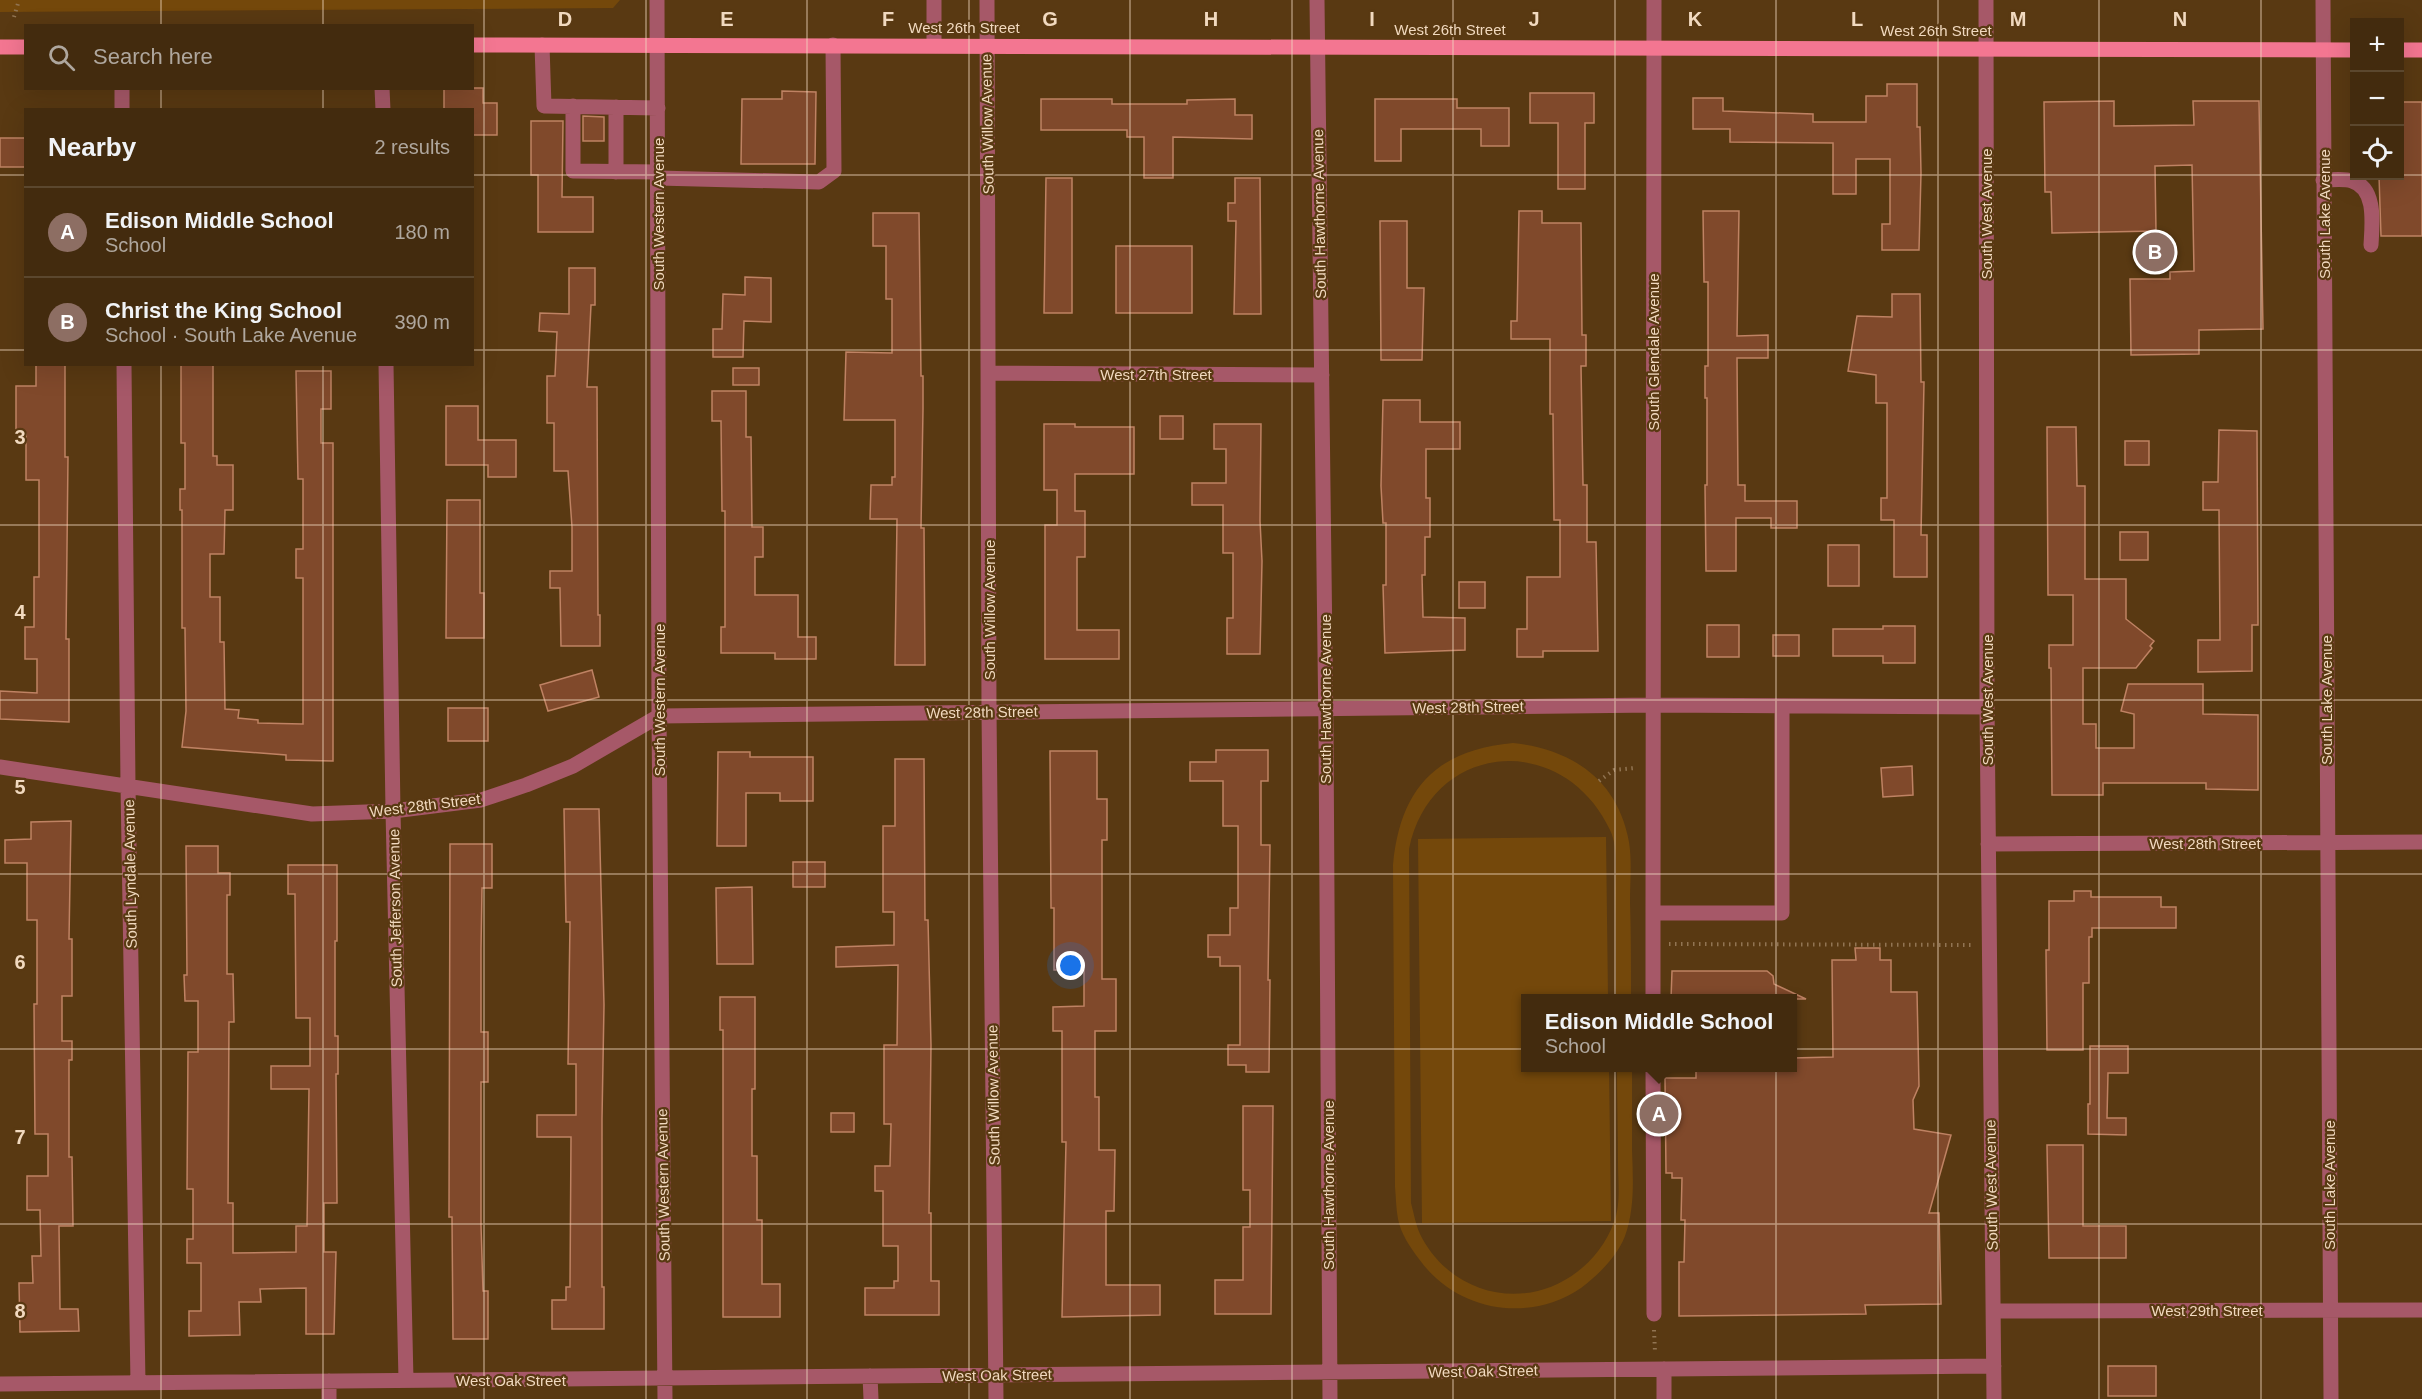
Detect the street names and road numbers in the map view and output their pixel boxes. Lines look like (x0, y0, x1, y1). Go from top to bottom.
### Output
street label: West 26th Street (908, 19, 1021, 36)
street label: West 26th Street (1394, 21, 1507, 38)
street label: West 26th Street (1880, 22, 1993, 39)
street label: South Willow Avenue (977, 54, 997, 194)
street label: South Hawthorne Avenue (1309, 129, 1329, 299)
street label: South Western Avenue (650, 138, 667, 290)
street label: South West Avenue (1978, 148, 1995, 280)
street label: South Lake Avenue (2316, 149, 2333, 279)
street label: South Glendale Avenue (1645, 273, 1662, 431)
street label: West 27th Street (1100, 366, 1213, 383)
street label: South Willow Avenue (981, 540, 998, 680)
street label: South Hawthorne Avenue (1317, 614, 1334, 784)
street label: South Western Avenue (651, 624, 668, 776)
street label: South West Avenue (1979, 634, 1996, 766)
street label: South Lake Avenue (2318, 635, 2335, 765)
street label: West 28th Street (1412, 698, 1525, 716)
street label: West 28th Street (926, 703, 1039, 721)
street label: West 28th Street (369, 790, 482, 820)
street label: South Lyndale Avenue (120, 799, 140, 949)
street label: South Jefferson Avenue (385, 828, 405, 988)
street label: West 28th Street (2149, 835, 2262, 852)
street label: South Willow Avenue (983, 1025, 1003, 1165)
street label: South Hawthorne Avenue (1320, 1100, 1337, 1270)
street label: South Western Avenue (653, 1108, 673, 1262)
street label: South West Avenue (1981, 1119, 2001, 1251)
street label: South Lake Avenue (2321, 1120, 2338, 1250)
street label: West 29th Street (2151, 1302, 2264, 1319)
street label: West Oak Street (1428, 1362, 1539, 1380)
street label: West Oak Street (942, 1366, 1053, 1384)
street label: West Oak Street (456, 1372, 567, 1389)

